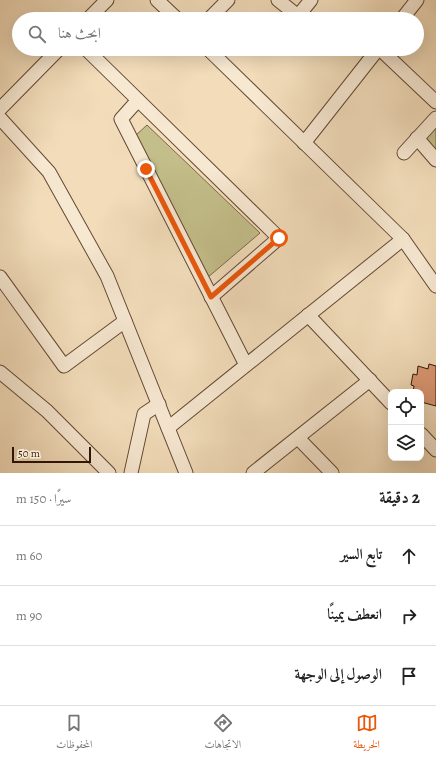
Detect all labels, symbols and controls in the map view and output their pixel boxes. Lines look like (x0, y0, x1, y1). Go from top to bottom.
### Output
search box (12, 12, 424, 56)
icon: search (26, 23, 48, 45)
text: ابحث هنا (58, 23, 101, 43)
route end (137, 160, 155, 178)
route start (270, 229, 288, 247)
map controls (388, 389, 424, 461)
button: locate (388, 389, 424, 425)
button: layers (388, 425, 424, 461)
scale bar (12, 445, 91, 464)
text: 50 m (18, 446, 40, 461)
text: 2 دقيقة (379, 486, 420, 509)
text: سيرًا · 150 m (16, 490, 71, 507)
text: تابع السير (340, 544, 382, 564)
icon: ahead (398, 545, 420, 567)
text: 60 m (16, 547, 42, 564)
text: انعطف يمينًا (327, 604, 382, 624)
icon: right (398, 605, 420, 627)
text: 90 m (16, 607, 42, 624)
text: الوصول إلى الوجهة (295, 664, 382, 684)
icon: arrive (398, 665, 420, 687)
tab: المحفوظات (56, 712, 92, 755)
tab: الاتجاهات (204, 712, 241, 755)
tab: الخريطة (353, 712, 380, 755)

